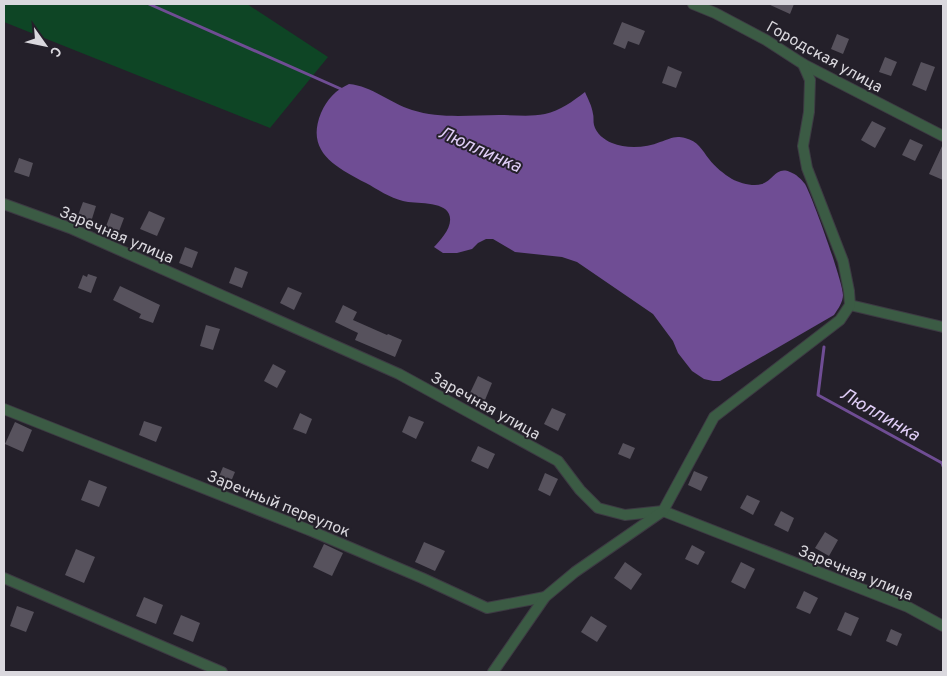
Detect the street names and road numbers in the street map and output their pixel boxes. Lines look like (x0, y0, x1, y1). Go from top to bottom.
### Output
street label: Городская улица (762, 18, 886, 98)
street label: Заречная улица (56, 203, 177, 269)
street label: Заречная улица (427, 368, 544, 445)
street label: Заречный переулок (203, 467, 353, 543)
street label: Заречная улица (795, 542, 916, 606)

